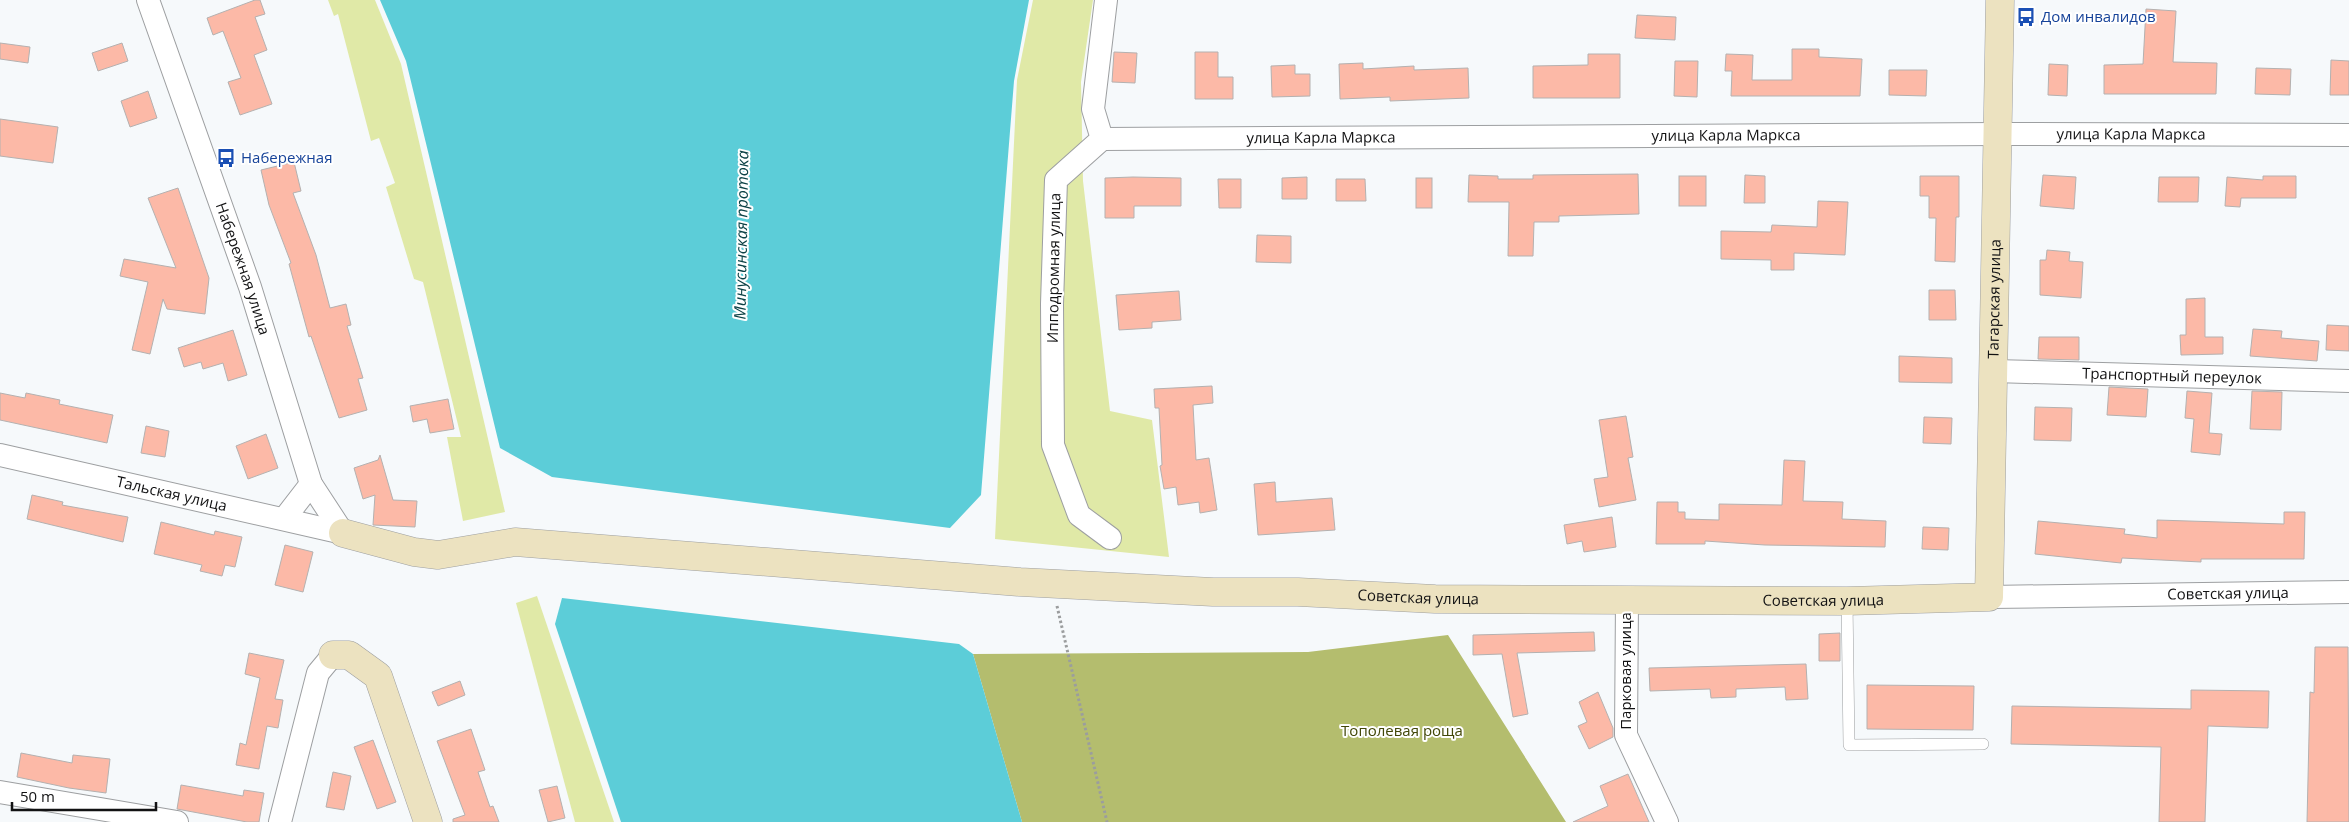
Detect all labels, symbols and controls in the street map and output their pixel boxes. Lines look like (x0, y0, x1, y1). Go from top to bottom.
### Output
bus stop icon: Дом инвалидов (2015, 6, 2037, 28)
place label: Дом инвалидов (2041, 6, 2156, 26)
street label: улица Карла Маркса (2056, 123, 2206, 144)
street label: улица Карла Маркса (1651, 124, 1801, 145)
street label: улица Карла Маркса (1246, 126, 1396, 147)
bus stop icon: Набережная (215, 147, 237, 169)
place label: Набережная (241, 147, 333, 167)
water label: Минусинская протока (729, 150, 753, 320)
street label: Ипподромная улица (1042, 193, 1064, 343)
street label: Набережная улица (212, 199, 275, 337)
street label: Тагарская улица (1982, 239, 2005, 359)
street label: Транспортный переулок (2082, 362, 2262, 388)
street label: Тальская улица (115, 471, 229, 515)
street label: Советская улица (2167, 582, 2289, 604)
street label: Советская улица (1357, 584, 1479, 608)
street label: Советская улица (1762, 589, 1884, 610)
street label: Парковая улица (1615, 612, 1635, 730)
park label: Тополевая роща (1341, 720, 1463, 740)
scale bar (12, 780, 156, 812)
text: 50 m (20, 786, 55, 806)

